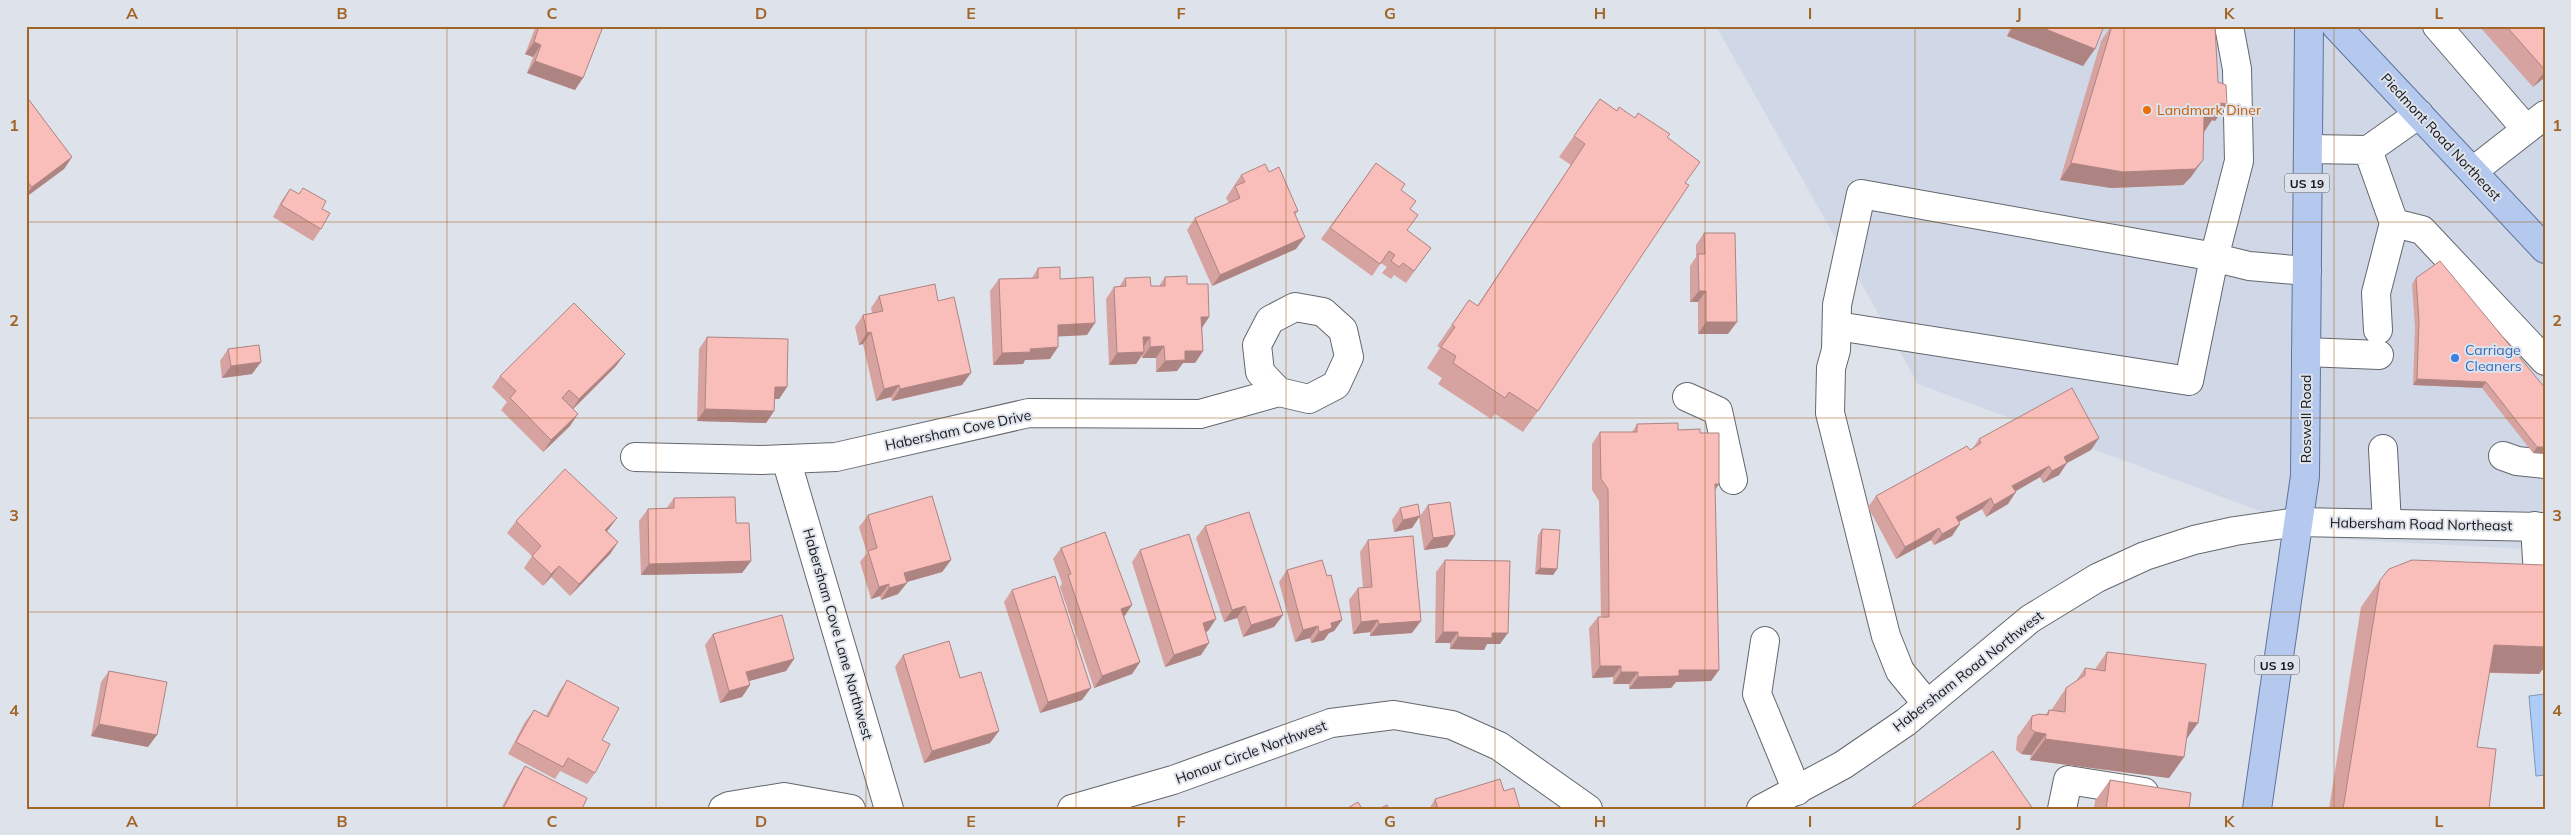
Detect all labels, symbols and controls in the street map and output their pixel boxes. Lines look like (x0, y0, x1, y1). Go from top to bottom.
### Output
text: A (126, 3, 138, 23)
text: B (336, 3, 348, 23)
text: C (547, 3, 558, 23)
text: D (755, 3, 767, 23)
text: E (966, 3, 976, 23)
text: F (1176, 3, 1186, 23)
text: G (1384, 3, 1396, 23)
text: H (1594, 3, 1606, 23)
text: I (1808, 3, 1812, 23)
text: J (2016, 3, 2022, 23)
text: K (2224, 3, 2236, 23)
text: L (2435, 3, 2444, 23)
street label: Piedmont Road Northeast (2377, 69, 2505, 205)
place label: Landmark Diner (2157, 101, 2262, 119)
marker: Landmark Diner (2141, 104, 2153, 116)
text: 1 (9, 115, 19, 135)
text: 1 (2552, 115, 2562, 135)
road number: US 19 (2284, 174, 2330, 192)
text: 2 (9, 310, 19, 330)
text: 2 (2552, 310, 2562, 330)
place label: Carriage Cleaners (2465, 341, 2522, 375)
marker: Carriage Cleaners (2449, 352, 2461, 364)
street label: Roswell Road (2297, 375, 2315, 463)
street label: Habersham Cove Drive (883, 406, 1033, 454)
text: 3 (9, 505, 19, 525)
text: 3 (2552, 505, 2562, 525)
street label: Habersham Road Northeast (2330, 513, 2512, 535)
street label: Habersham Cove Lane Northwest (799, 526, 877, 742)
street label: Habersham Road Northwest (1889, 607, 2047, 735)
road number: US 19 (2254, 656, 2300, 674)
text: 4 (9, 700, 19, 720)
text: 4 (2552, 700, 2562, 720)
street label: Honour Circle Northwest (1173, 716, 1329, 788)
text: A (126, 811, 138, 831)
text: B (336, 811, 348, 831)
text: C (547, 811, 558, 831)
text: D (755, 811, 767, 831)
text: E (966, 811, 976, 831)
text: F (1176, 811, 1186, 831)
text: G (1384, 811, 1396, 831)
text: H (1594, 811, 1606, 831)
text: I (1808, 811, 1812, 831)
text: J (2016, 811, 2022, 831)
text: K (2224, 811, 2236, 831)
text: L (2435, 811, 2444, 831)

